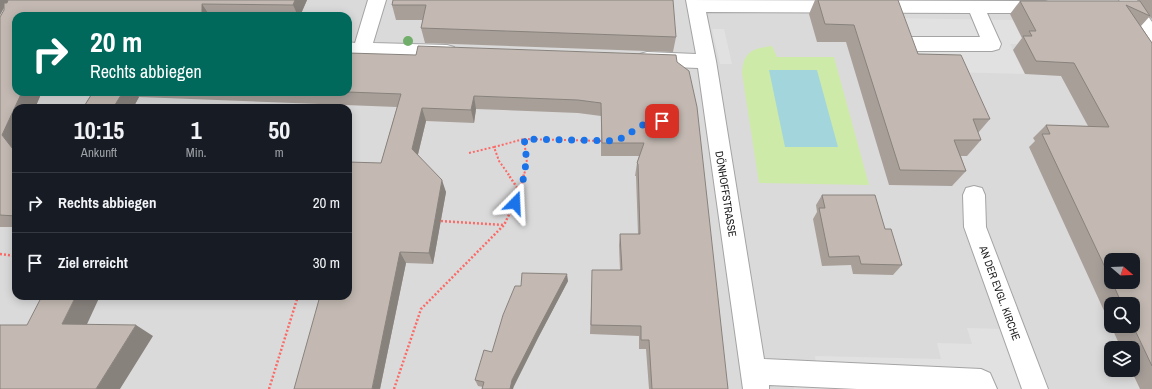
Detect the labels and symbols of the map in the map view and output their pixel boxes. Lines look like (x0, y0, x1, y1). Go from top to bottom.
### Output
pin (645, 104, 679, 138)
street label: DÖNHOFFSTRASSE (712, 150, 740, 238)
position arrow (494, 182, 536, 224)
street label: AN DER EVGL. KIRCHE (976, 243, 1024, 342)
north arrow (1104, 253, 1140, 289)

